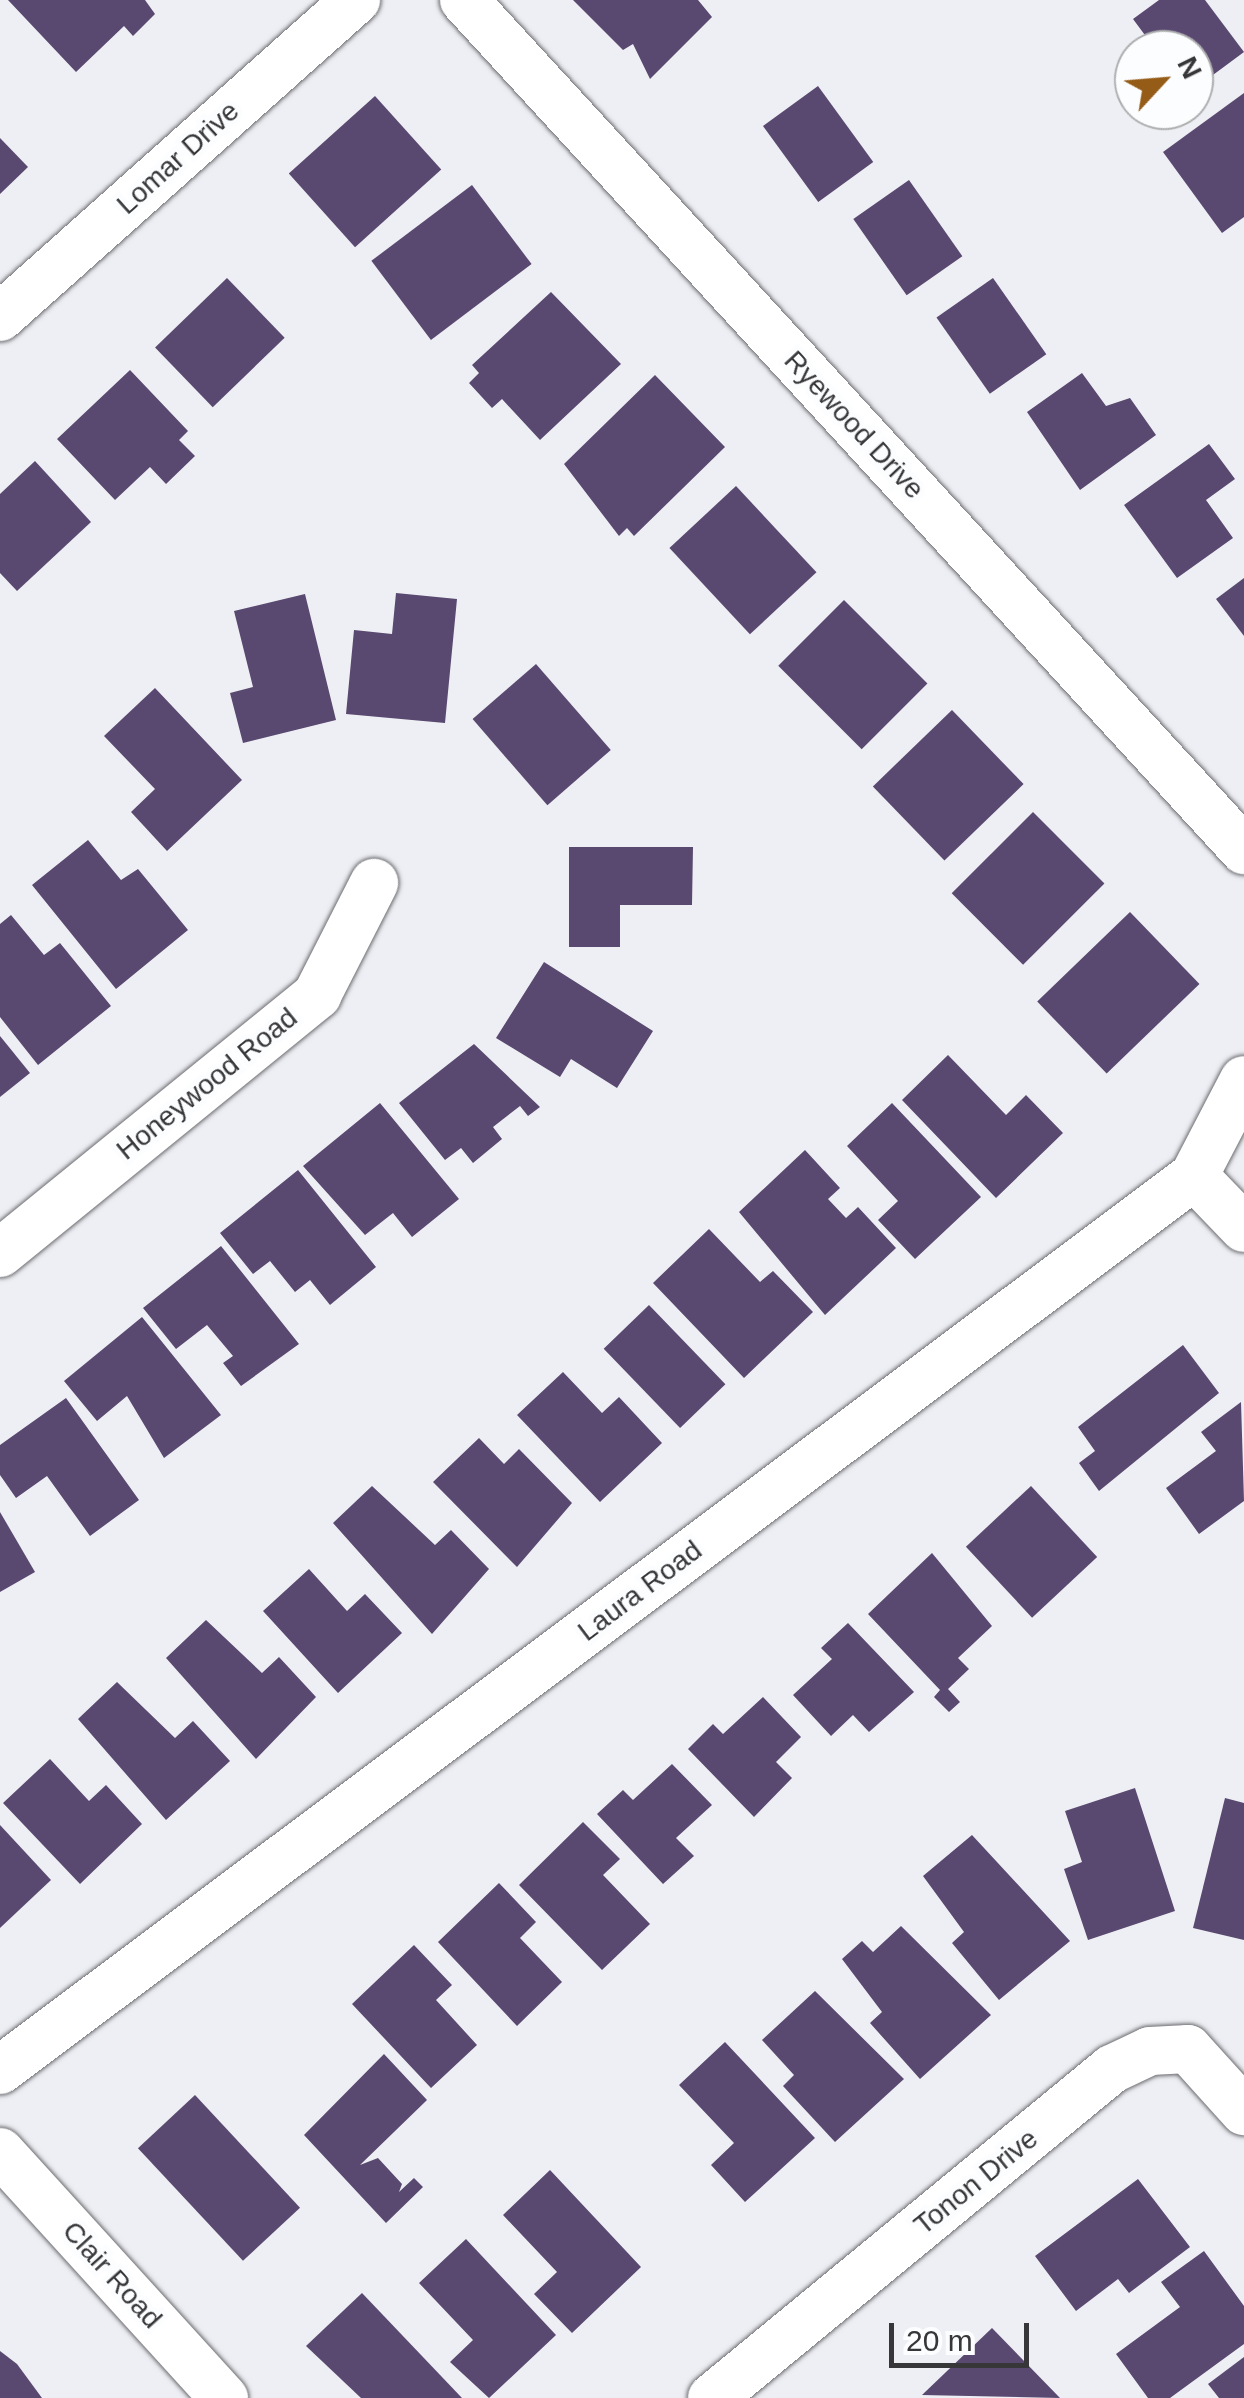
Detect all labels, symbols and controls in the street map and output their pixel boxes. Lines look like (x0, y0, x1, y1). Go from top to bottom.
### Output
north arrow (1114, 30, 1214, 130)
text: N (1171, 52, 1208, 83)
street label: Lomar Drive (110, 94, 246, 222)
street label: Ryewood Drive (777, 344, 931, 506)
street label: Honeywood Road (110, 1001, 304, 1167)
street label: Laura Road (571, 1534, 709, 1648)
street label: Tonon Drive (907, 2122, 1045, 2242)
street label: Clair Road (55, 2215, 169, 2335)
scale bar (894, 2303, 1034, 2365)
text: 20 m (906, 2324, 973, 2357)

